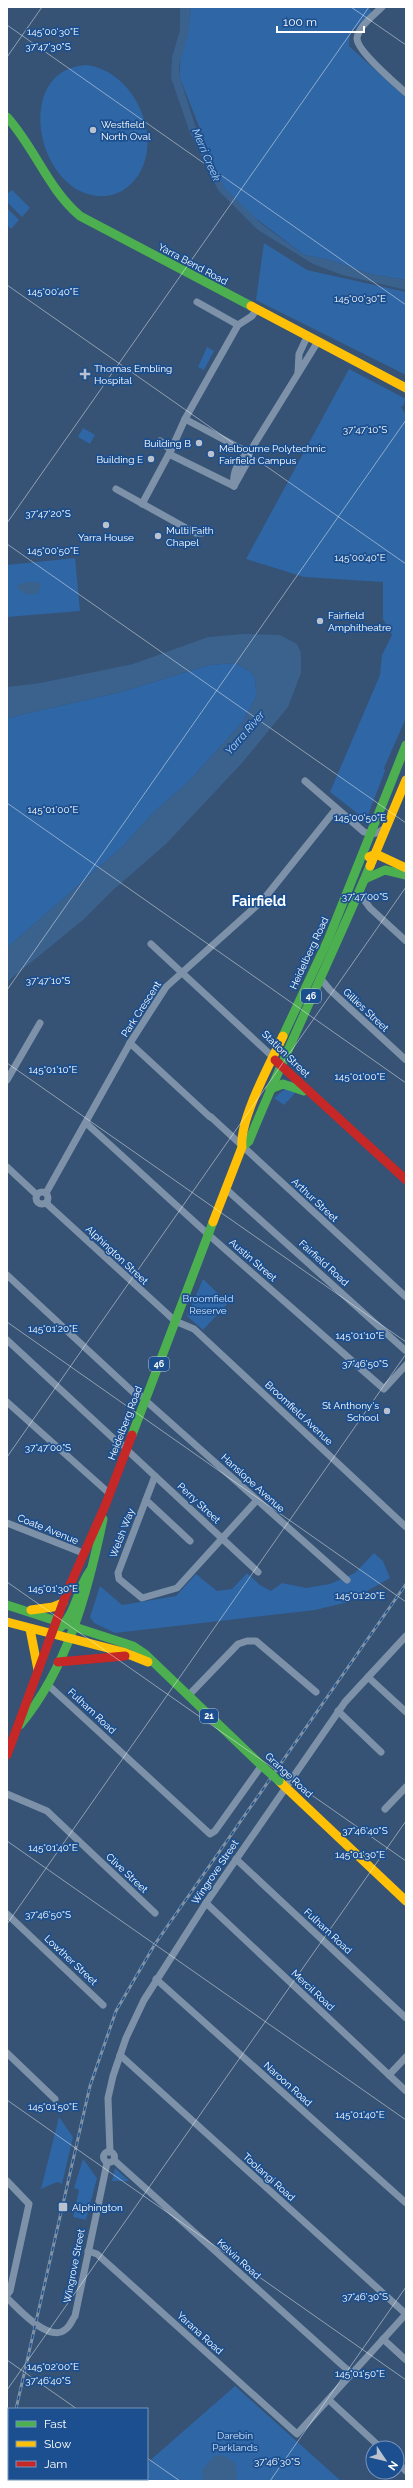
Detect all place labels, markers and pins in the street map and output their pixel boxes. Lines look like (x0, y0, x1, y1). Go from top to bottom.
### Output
place label: Westfield North Oval (101, 119, 151, 142)
marker: Westfield North Oval (88, 125, 98, 135)
place label: Thomas Embling Hospital (94, 363, 172, 386)
marker: Thomas Embling Hospital (79, 368, 91, 380)
place label: Building B (144, 438, 191, 449)
marker: Building B (194, 438, 204, 448)
place label: Melbourne Polytechnic Fairfield Campus (219, 443, 327, 466)
marker: Melbourne Polytechnic Fairfield Campus (206, 449, 216, 459)
place label: Building E (96, 454, 143, 465)
marker: Building E (146, 454, 156, 464)
marker: Yarra House (101, 520, 111, 530)
place label: Multi Faith Chapel (166, 525, 214, 548)
marker: Multi Faith Chapel (153, 531, 163, 541)
place label: Yarra House (78, 532, 134, 543)
place label: Fairfield Amphitheatre (328, 610, 391, 633)
marker: Fairfield Amphitheatre (315, 616, 325, 626)
place label: St Anthony's School (322, 1400, 379, 1423)
marker: St Anthony's School (382, 1406, 392, 1416)
marker: Alphington (57, 2201, 69, 2213)
place label: Alphington (72, 2202, 123, 2213)

